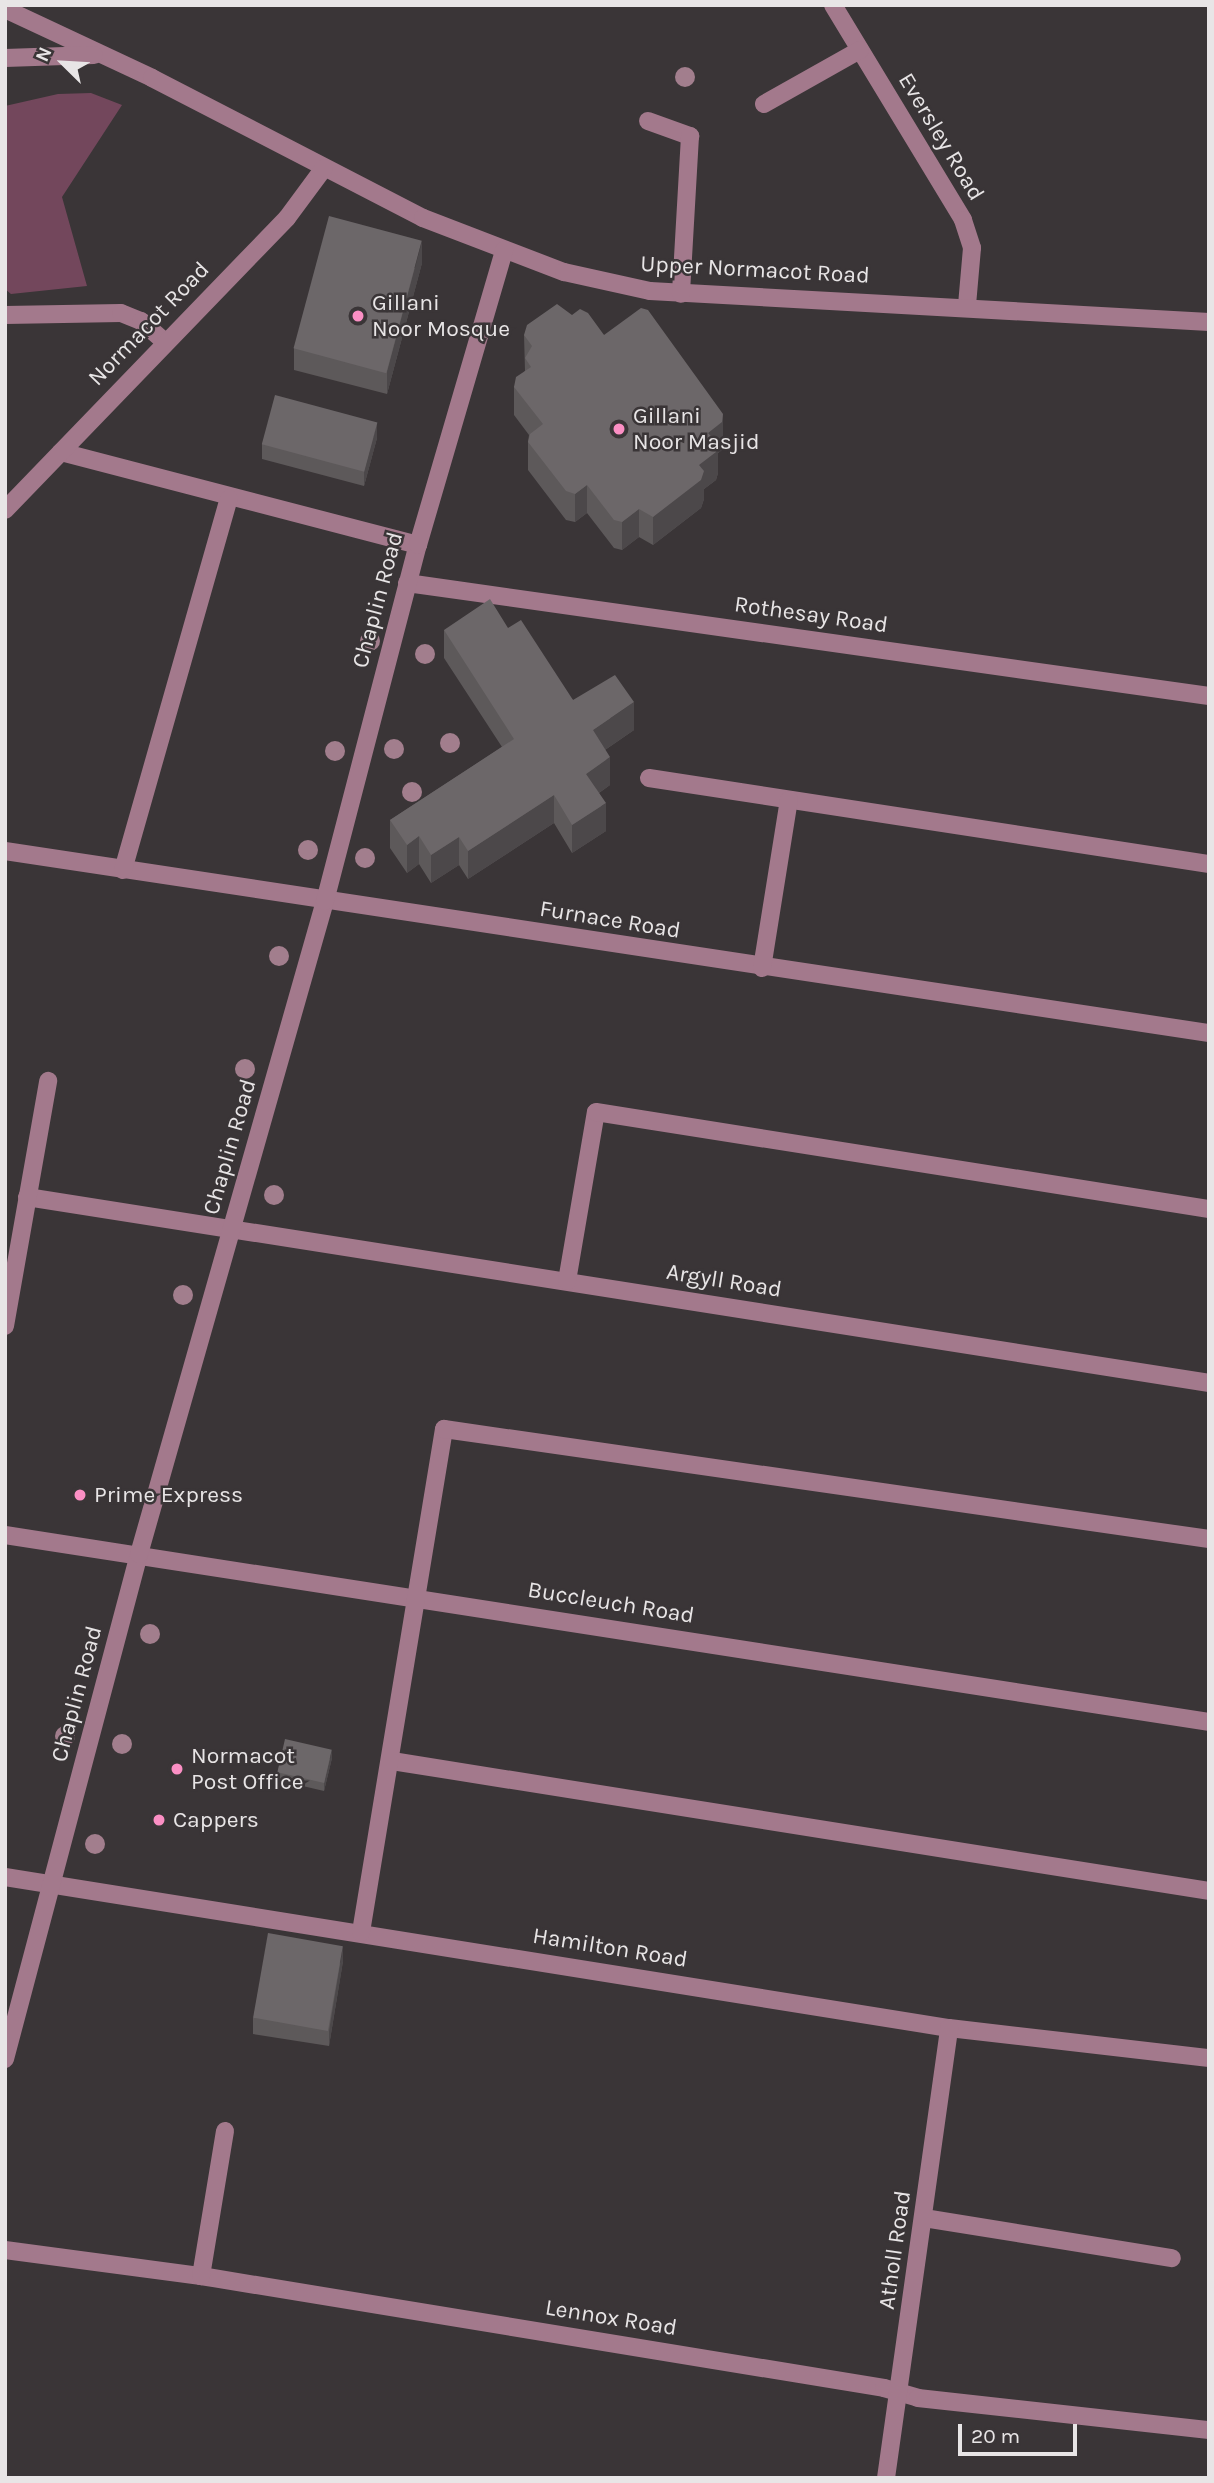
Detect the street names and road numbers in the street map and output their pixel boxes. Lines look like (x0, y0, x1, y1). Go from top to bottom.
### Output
street label: Eversley Road (892, 68, 990, 206)
street label: Upper Normacot Road (640, 250, 870, 290)
street label: Normacot Road (83, 256, 215, 392)
street label: Chaplin Road (347, 529, 409, 671)
street label: Rothesay Road (732, 591, 890, 639)
street label: Furnace Road (538, 895, 682, 945)
street label: Chaplin Road (197, 1076, 263, 1218)
street label: Argyll Road (664, 1258, 784, 1304)
street label: Buccleuch Road (526, 1576, 696, 1630)
street label: Chaplin Road (46, 1623, 108, 1765)
street label: Hamilton Road (531, 1922, 689, 1974)
street label: Atholl Road (873, 2189, 917, 2311)
street label: Lennox Road (543, 2294, 679, 2342)

